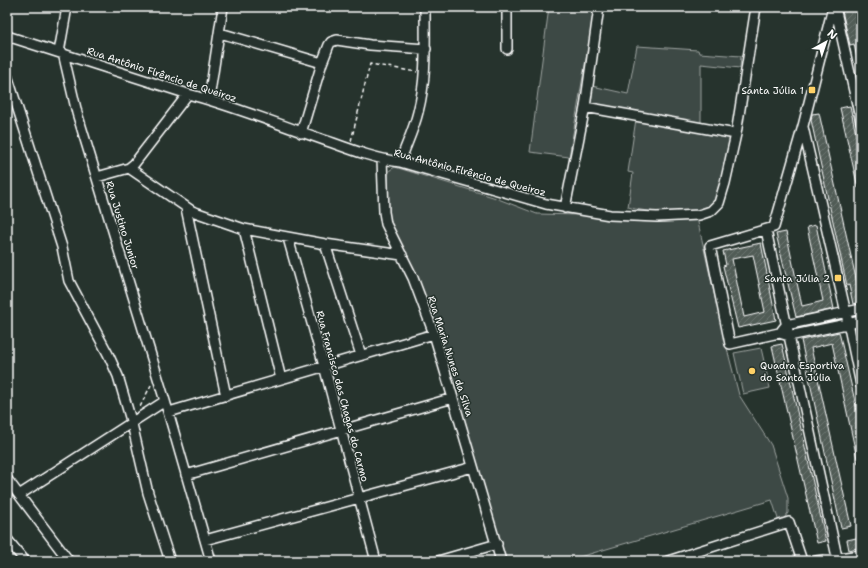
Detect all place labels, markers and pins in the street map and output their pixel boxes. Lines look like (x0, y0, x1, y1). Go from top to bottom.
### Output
place label: Santa Júlia 1 (741, 84, 804, 97)
marker: Santa Júlia 1 (807, 85, 817, 95)
place label: Santa Júlia 2 (765, 272, 830, 285)
marker: Santa Júlia 2 (833, 273, 843, 283)
place label: Quadra Esportiva do Santa Júlia (760, 359, 845, 384)
marker: Quadra Esportiva do Santa Júlia (747, 366, 757, 376)

